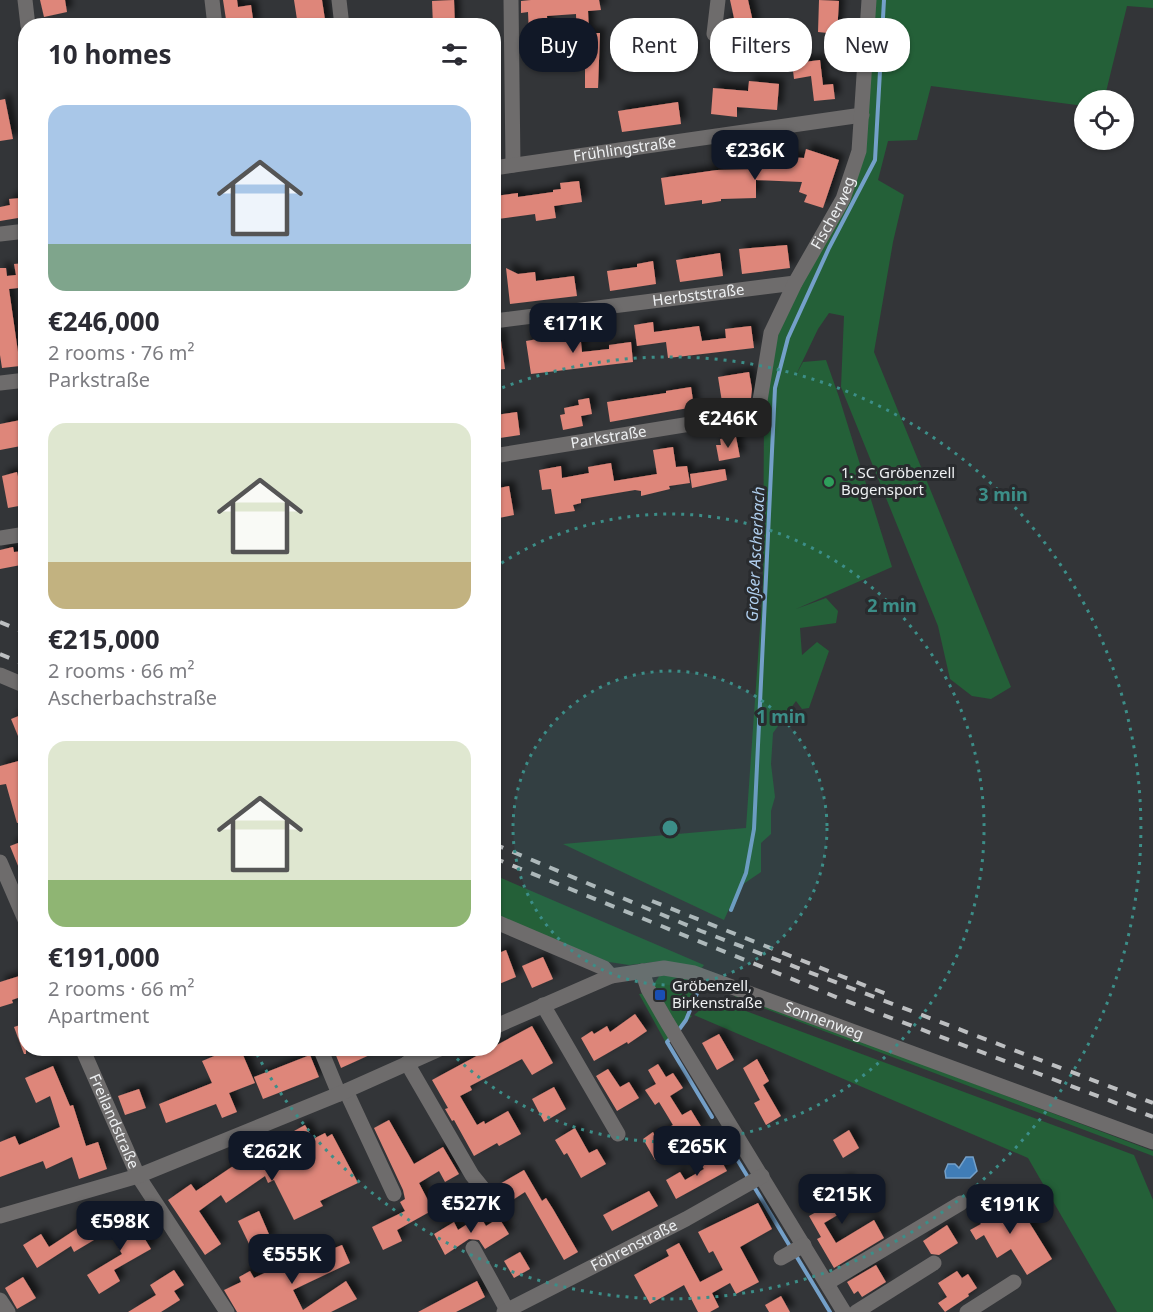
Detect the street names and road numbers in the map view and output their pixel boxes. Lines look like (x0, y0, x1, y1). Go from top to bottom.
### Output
street label: Frühlingstraße (572, 131, 677, 165)
street label: Fischerweg (805, 174, 859, 253)
street label: Herbststraße (651, 278, 745, 310)
street label: Parkstraße (569, 420, 648, 452)
street label: Sonnenweg (782, 996, 867, 1044)
street label: Freilandstraße (85, 1070, 145, 1172)
street label: Föhrenstraße (587, 1214, 680, 1275)

